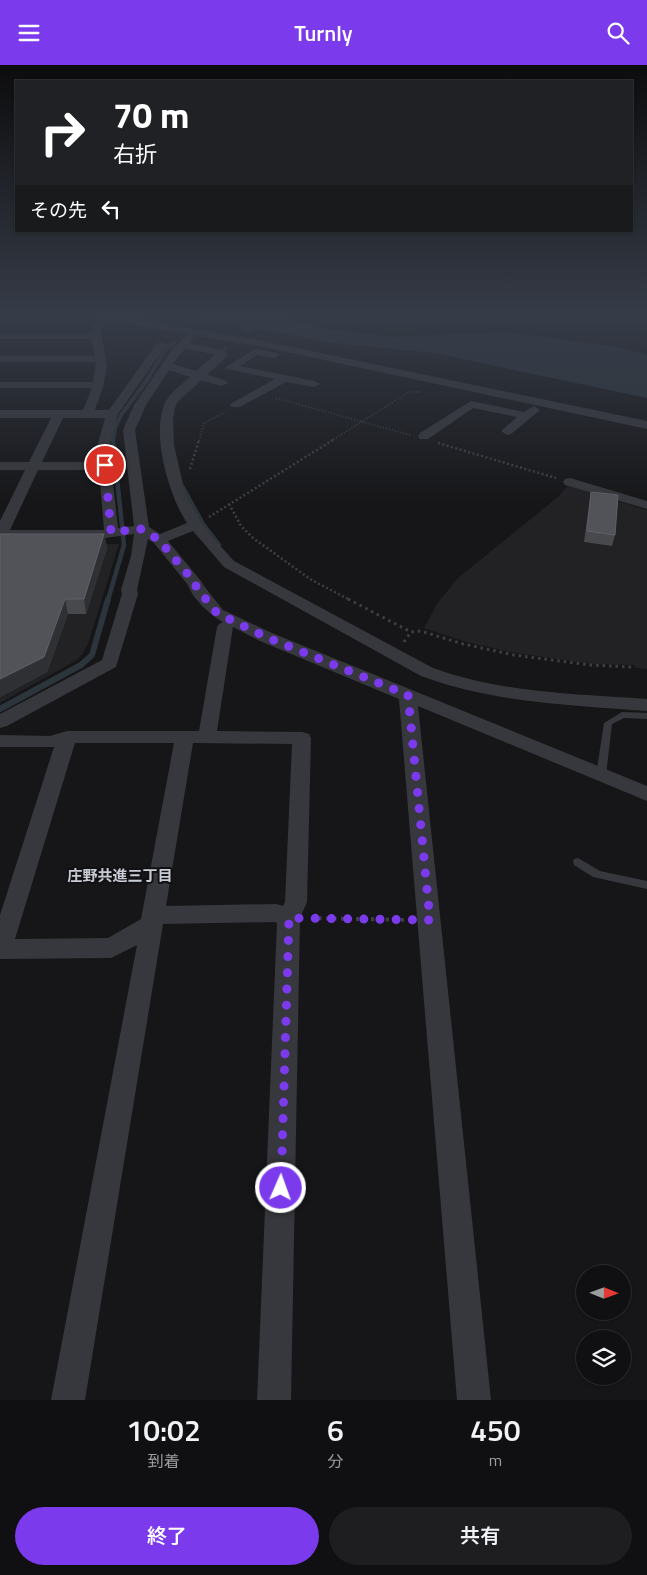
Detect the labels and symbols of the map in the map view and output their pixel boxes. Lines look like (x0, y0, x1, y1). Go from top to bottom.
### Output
pin (84, 444, 126, 486)
district label: 庄野共進三丁目 (67, 864, 173, 887)
position arrow (254, 1161, 306, 1213)
north arrow (576, 1265, 631, 1320)

